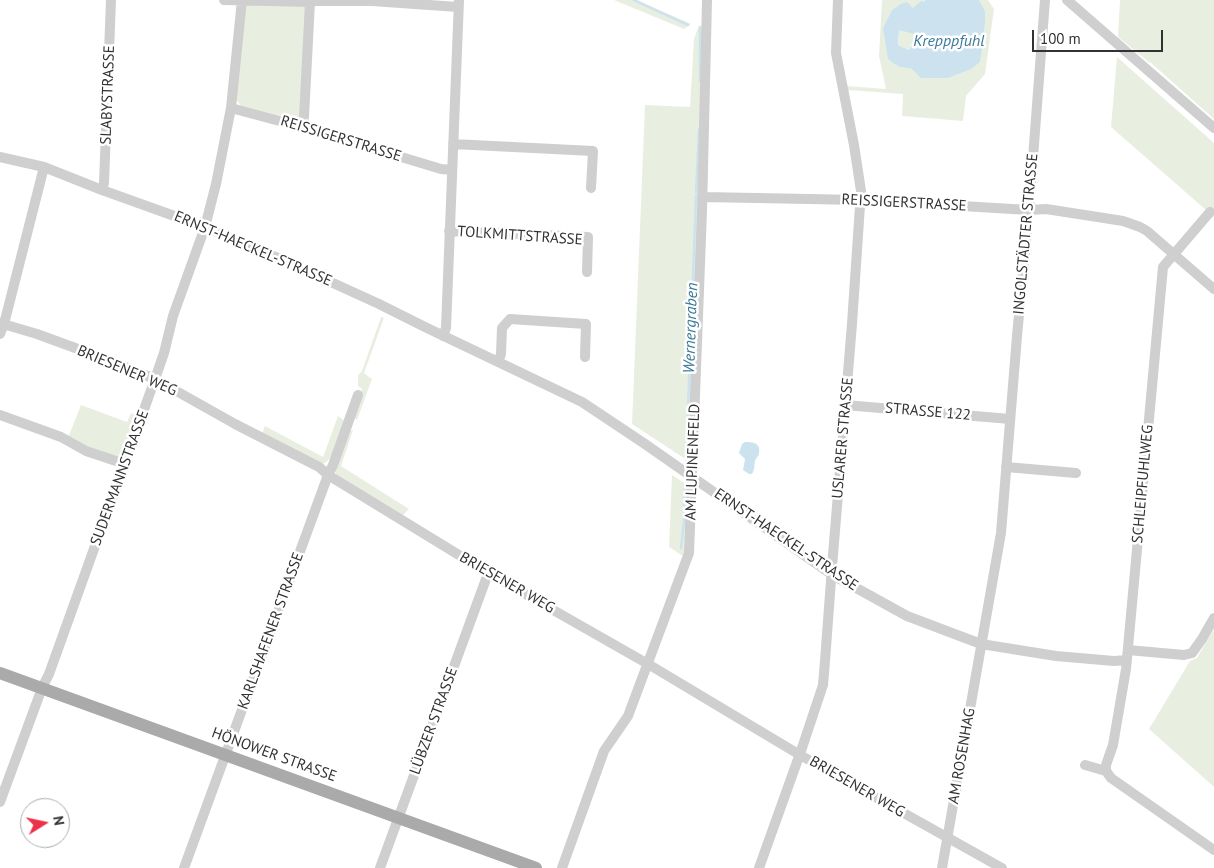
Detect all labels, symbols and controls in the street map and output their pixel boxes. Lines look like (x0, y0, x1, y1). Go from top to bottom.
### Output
scale bar (1034, 20, 1165, 52)
text: 100 m (1040, 29, 1081, 48)
water label: Krepppfuhl (913, 31, 985, 51)
street label: SLABYSTRASSE (97, 45, 119, 145)
street label: REISSIGERSTRASSE (278, 112, 404, 166)
street label: INGOLSTÄDTER STRASSE (1010, 153, 1042, 315)
street label: REISSIGERSTRASSE (841, 191, 967, 215)
street label: ERNST-HAECKEL-STRASSE (171, 208, 335, 290)
street label: TOLKMITTSTRASSE (457, 223, 583, 249)
water label: Wernergraben (680, 282, 702, 374)
street label: BRIESENER WEG (74, 342, 180, 400)
street label: USLARER STRASSE (829, 377, 857, 499)
street label: STRASSE 122 (884, 399, 972, 425)
street label: AM LUPINENFELD (682, 403, 704, 521)
street label: SUDERMANNSTRASSE (87, 408, 153, 548)
street label: SCHLEIPFUHLWEG (1129, 424, 1157, 544)
street label: ERNST-HAECKEL-STRASSE (711, 485, 861, 595)
street label: BRIESENER WEG (456, 549, 558, 617)
street label: KARLSHAFENER STRASSE (234, 550, 308, 712)
street label: LÜBZER STRASSE (406, 665, 462, 777)
street label: AM ROSENHAG (945, 707, 979, 805)
street label: HÖNOWER STRASSE (209, 724, 339, 786)
street label: BRIESENER WEG (806, 753, 908, 821)
north arrow (20, 798, 70, 848)
text: N (49, 814, 68, 827)

